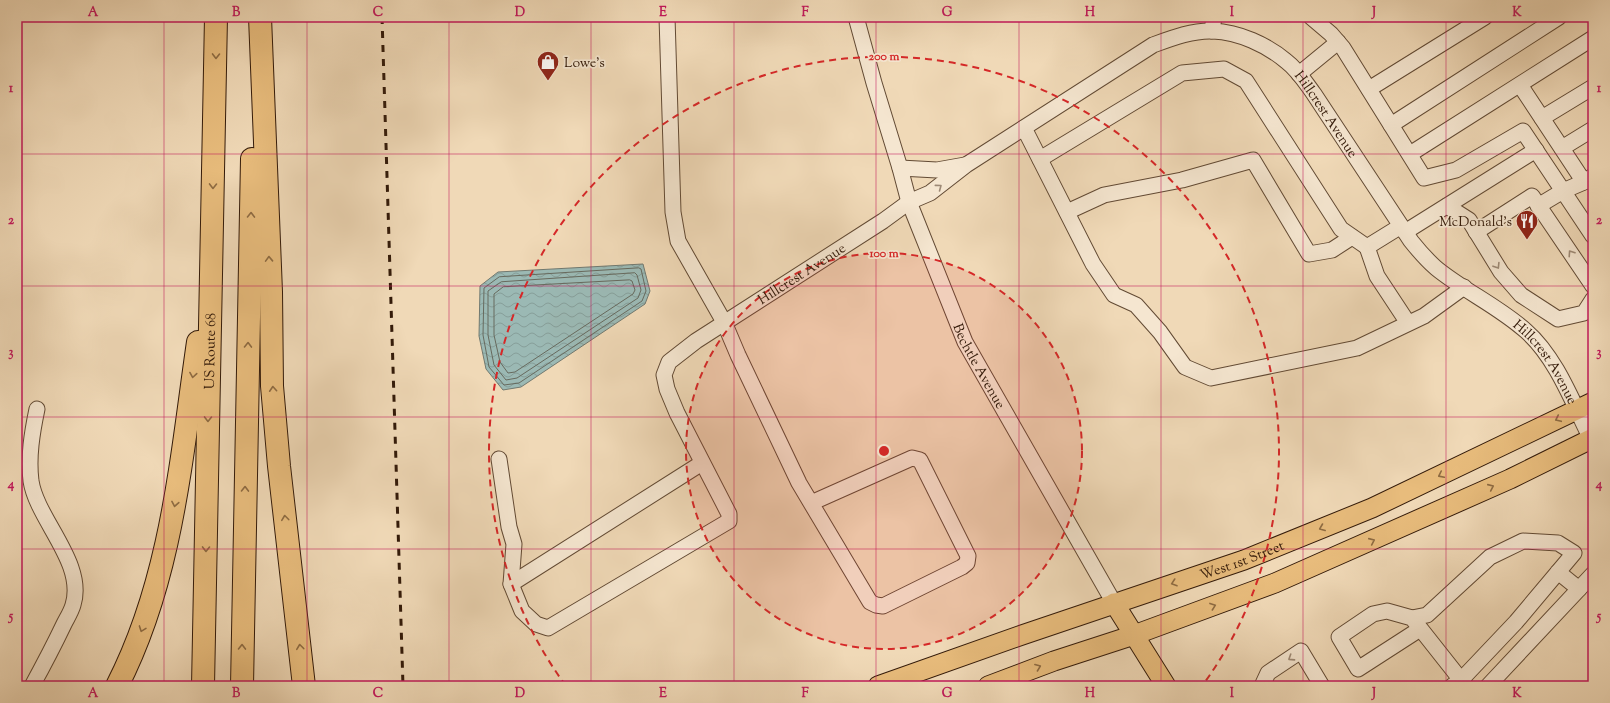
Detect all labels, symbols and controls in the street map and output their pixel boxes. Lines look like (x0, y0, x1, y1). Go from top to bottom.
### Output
text: A (88, 4, 99, 22)
text: B (232, 4, 241, 22)
text: C (373, 4, 383, 22)
text: D (515, 4, 525, 22)
text: E (659, 4, 667, 22)
text: F (801, 4, 809, 22)
text: G (942, 4, 953, 22)
text: H (1085, 4, 1096, 22)
text: I (1230, 4, 1235, 22)
text: J (1371, 4, 1376, 22)
text: K (1512, 4, 1522, 22)
text: 200 m (869, 48, 899, 66)
shop icon: Lowe's (535, 49, 561, 82)
one-way arrow (211, 53, 220, 59)
place label: Lowe's (564, 54, 605, 74)
street label: Hillcrest Avenue (1289, 67, 1361, 162)
text: 1 (9, 80, 14, 98)
text: 1 (1597, 80, 1602, 98)
one-way arrow (209, 183, 217, 189)
one-way arrow (935, 185, 942, 192)
restaurant icon: McDonald's (1514, 208, 1540, 241)
text: 2 (8, 212, 15, 230)
one-way arrow (247, 212, 255, 218)
text: 2 (1596, 212, 1603, 230)
place label: McDonald's (1439, 213, 1512, 233)
street label: Hillcrest Avenue (755, 239, 850, 311)
text: 100 m (868, 245, 899, 263)
one-way arrow (1569, 251, 1576, 258)
one-way arrow (265, 256, 274, 262)
one-way arrow (1492, 261, 1499, 268)
street label: US Route 68 (201, 313, 222, 390)
street label: Hillcrest Avenue (1508, 316, 1581, 408)
street label: Bechtle Avenue (947, 321, 1009, 413)
one-way arrow (244, 342, 252, 348)
text: 3 (8, 344, 14, 362)
text: 3 (1596, 344, 1602, 362)
one-way arrow (189, 372, 198, 378)
one-way arrow (268, 386, 277, 392)
one-way arrow (1555, 414, 1562, 422)
one-way arrow (204, 416, 213, 422)
centre of rings (877, 444, 891, 458)
one-way arrow (1437, 470, 1445, 477)
text: 4 (7, 476, 15, 494)
text: 4 (1595, 476, 1603, 494)
one-way arrow (1486, 484, 1494, 492)
one-way arrow (241, 486, 250, 492)
one-way arrow (171, 501, 180, 507)
one-way arrow (281, 515, 290, 521)
one-way arrow (1319, 524, 1326, 532)
street label: West 1st Street (1198, 537, 1288, 586)
one-way arrow (1368, 538, 1376, 546)
one-way arrow (202, 546, 210, 552)
one-way arrow (1171, 578, 1178, 587)
one-way arrow (1210, 602, 1217, 611)
text: 5 (8, 608, 14, 626)
text: 5 (1596, 608, 1602, 626)
one-way arrow (138, 626, 146, 633)
one-way arrow (238, 644, 247, 650)
one-way arrow (295, 644, 304, 650)
one-way arrow (1288, 653, 1295, 661)
one-way arrow (1034, 664, 1041, 672)
text: A (88, 685, 99, 703)
text: B (232, 685, 241, 703)
text: C (373, 685, 383, 703)
text: D (515, 685, 525, 703)
text: E (659, 685, 667, 703)
text: F (801, 685, 809, 703)
text: G (942, 685, 953, 703)
text: H (1085, 685, 1096, 703)
text: I (1230, 685, 1235, 703)
text: J (1371, 685, 1376, 703)
text: K (1512, 685, 1522, 703)

